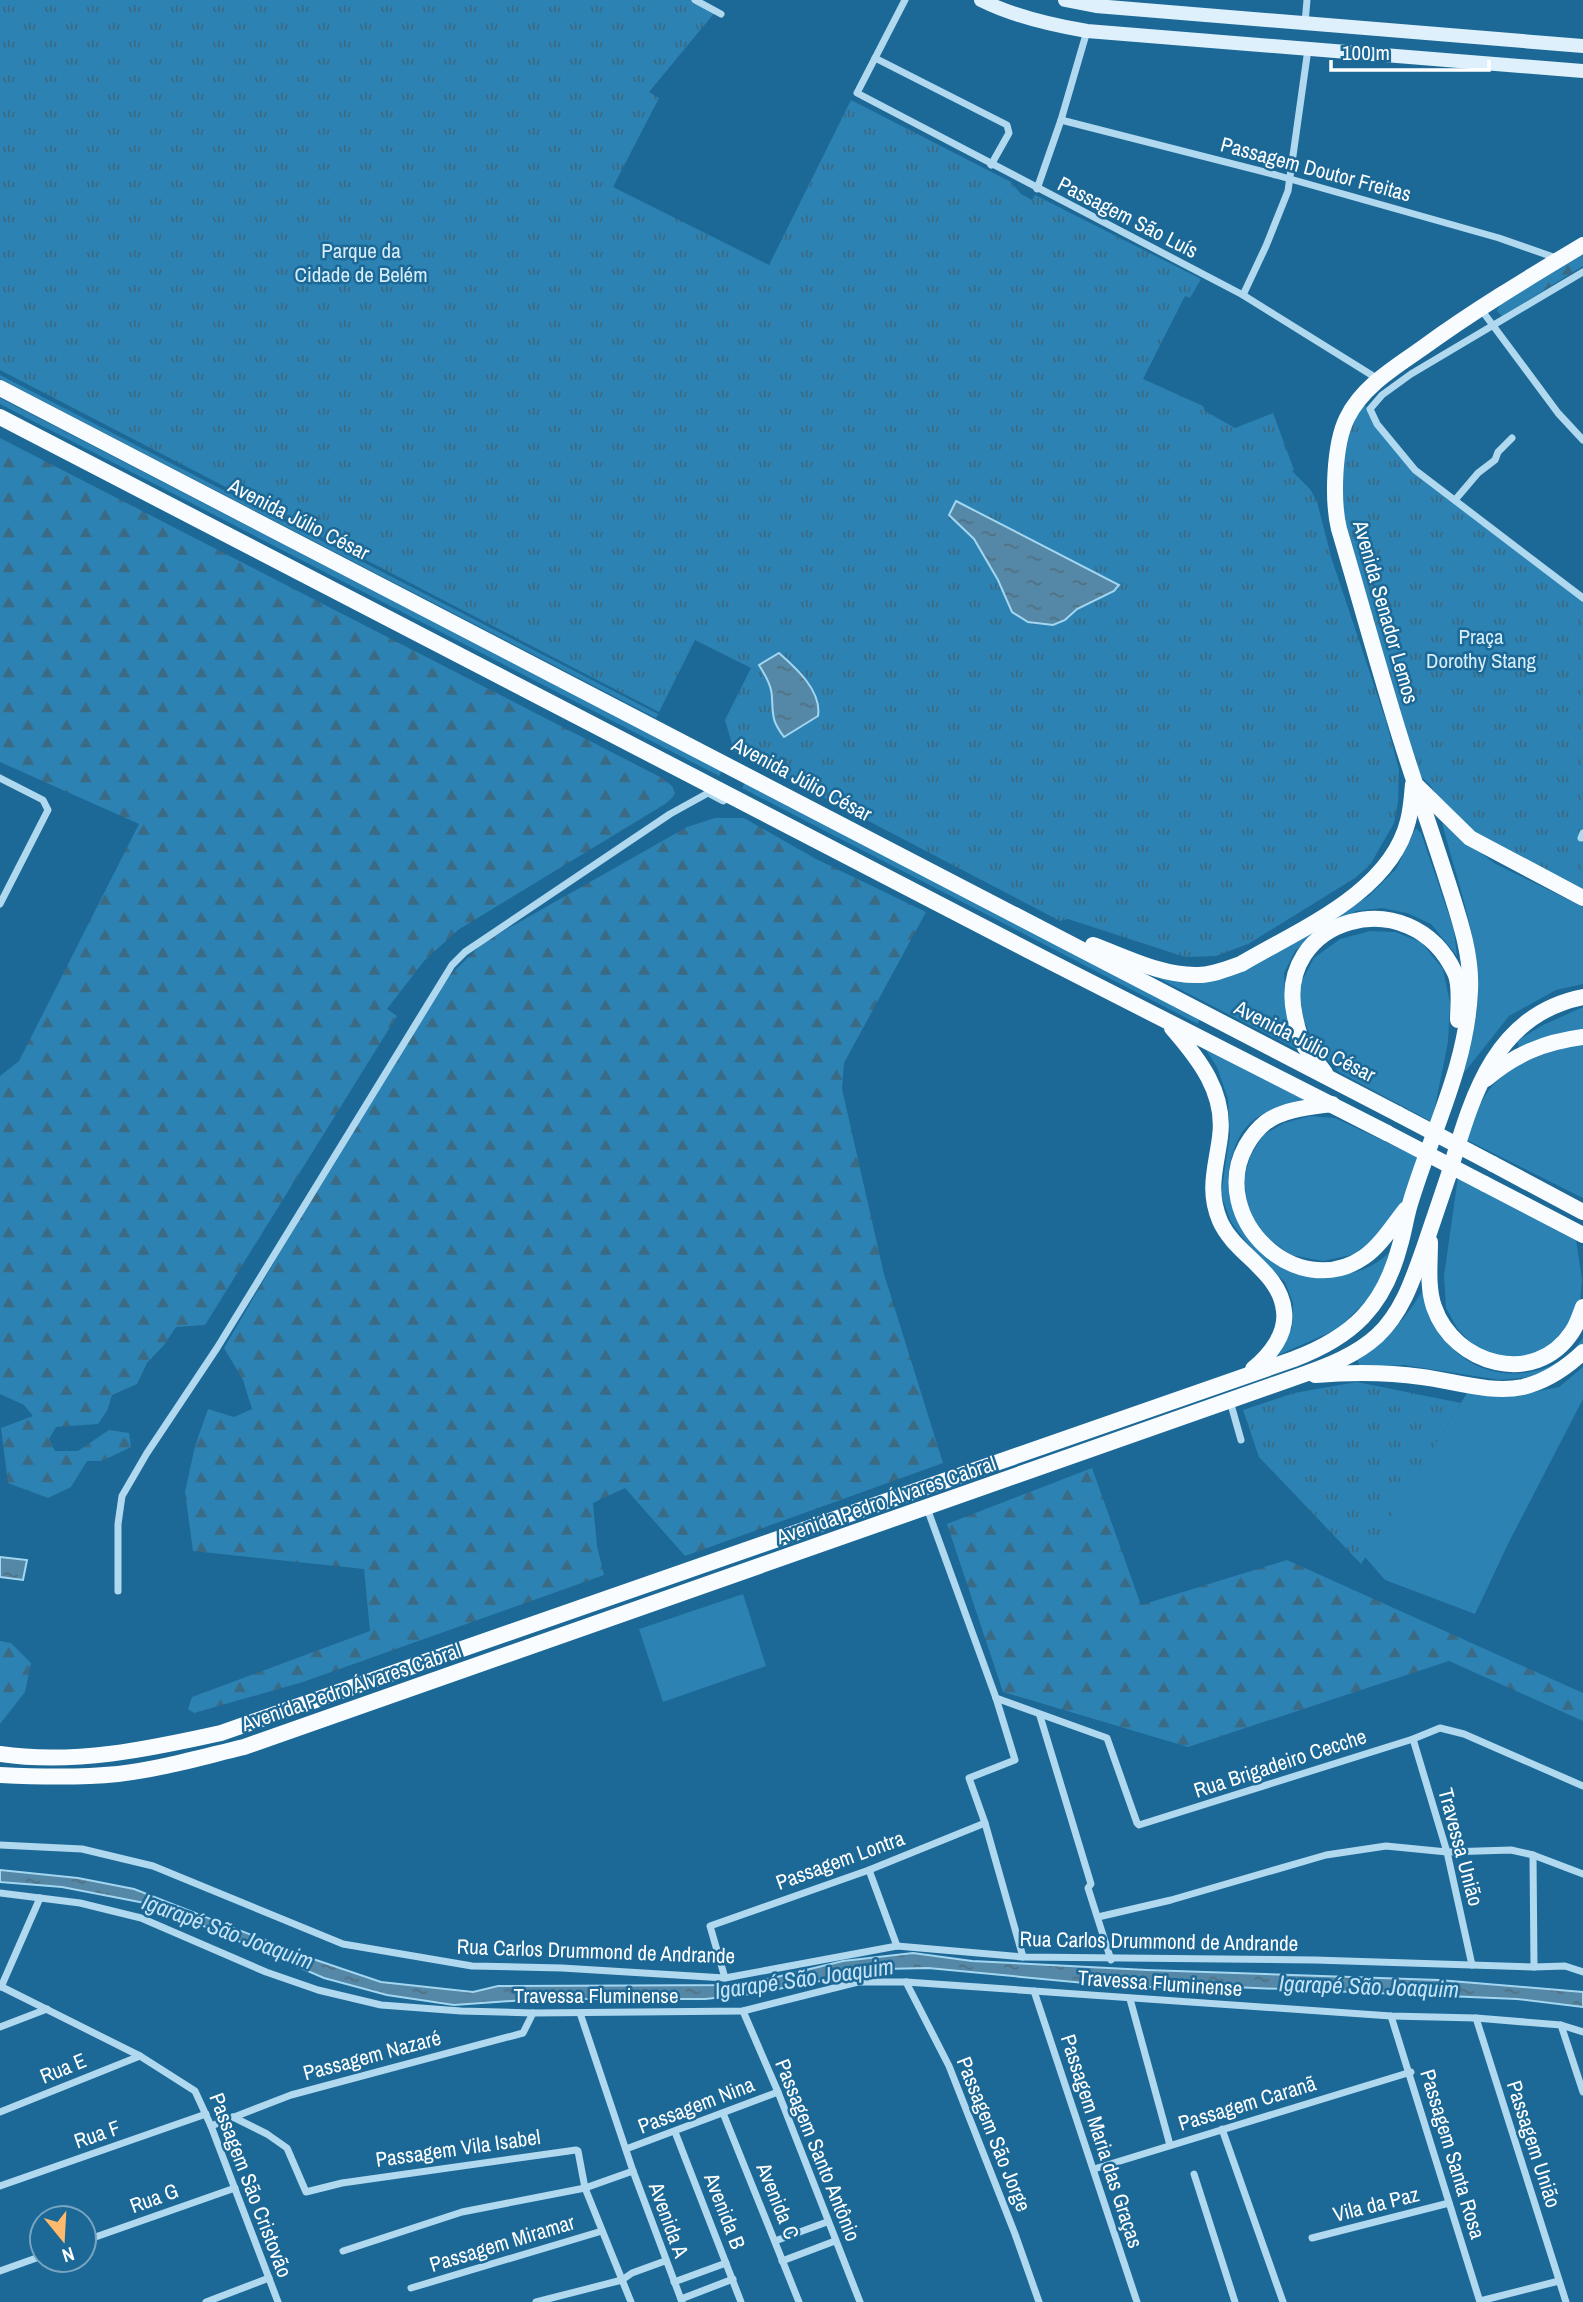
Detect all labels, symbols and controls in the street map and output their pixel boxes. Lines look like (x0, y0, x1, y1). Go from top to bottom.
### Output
scale bar (1331, 28, 1488, 72)
text: 100 m (1342, 38, 1390, 67)
street label: Passagem Doutor Freitas (1217, 130, 1415, 208)
street label: Passagem São Luís (1053, 169, 1203, 265)
park label: Parque da Cidade de Belém (294, 236, 428, 289)
street label: Avenida Júlio César (223, 470, 375, 567)
street label: Avenida Senador Lemos (1346, 516, 1426, 707)
park label: Praça Dorothy Stang (1426, 622, 1536, 675)
street label: Avenida Júlio César (726, 729, 877, 828)
street label: Avenida Júlio César (1229, 992, 1381, 1089)
street label: Avenida Pedro Álvares Cabral (771, 1449, 1000, 1552)
street label: Avenida Pedro Álvares Cabral (236, 1636, 465, 1739)
street label: Rua Brigadeiro Cecche (1190, 1721, 1370, 1805)
street label: Travessa União (1431, 1785, 1491, 1909)
street label: Passagem Lontra (772, 1823, 909, 1897)
water label: Igarapé São Joaquim (138, 1886, 318, 1976)
street label: Rua Carlos Drummond de Andrande (1020, 1924, 1298, 1958)
street label: Rua Carlos Drummond de Andrande (456, 1932, 736, 1970)
water label: Igarapé São Joaquim (713, 1950, 895, 2006)
street label: Travessa Fluminense (1077, 1963, 1243, 2003)
water label: Igarapé São Joaquim (1278, 1967, 1460, 2005)
street label: Travessa Fluminense (514, 1981, 678, 2010)
street label: Passagem Nazaré (300, 2023, 444, 2087)
street label: Passagem Maria das Graças (1054, 2030, 1150, 2252)
street label: Rua E (35, 2046, 91, 2090)
street label: Passagem São Jorge (950, 2052, 1038, 2216)
street label: Passagem Santo Antônio (768, 2054, 868, 2246)
street label: Passagem Santa Rosa (1413, 2066, 1493, 2243)
street label: Passagem Caranã (1175, 2068, 1320, 2138)
street label: Passagem Nina (634, 2069, 759, 2140)
street label: Passagem União (1500, 2077, 1568, 2211)
street label: Passagem São Cristovão (202, 2089, 300, 2281)
street label: Rua F (70, 2113, 124, 2155)
street label: Passagem Vila Isabel (374, 2122, 542, 2174)
street label: Avenida C (749, 2157, 806, 2244)
street label: Avenida B (697, 2168, 753, 2253)
street label: Rua G (126, 2176, 182, 2220)
street label: Avenida A (642, 2177, 696, 2262)
street label: Vila da Paz (1330, 2179, 1422, 2229)
north arrow (28, 2204, 98, 2274)
street label: Passagem Miramar (426, 2207, 578, 2279)
text: N (59, 2241, 78, 2269)

